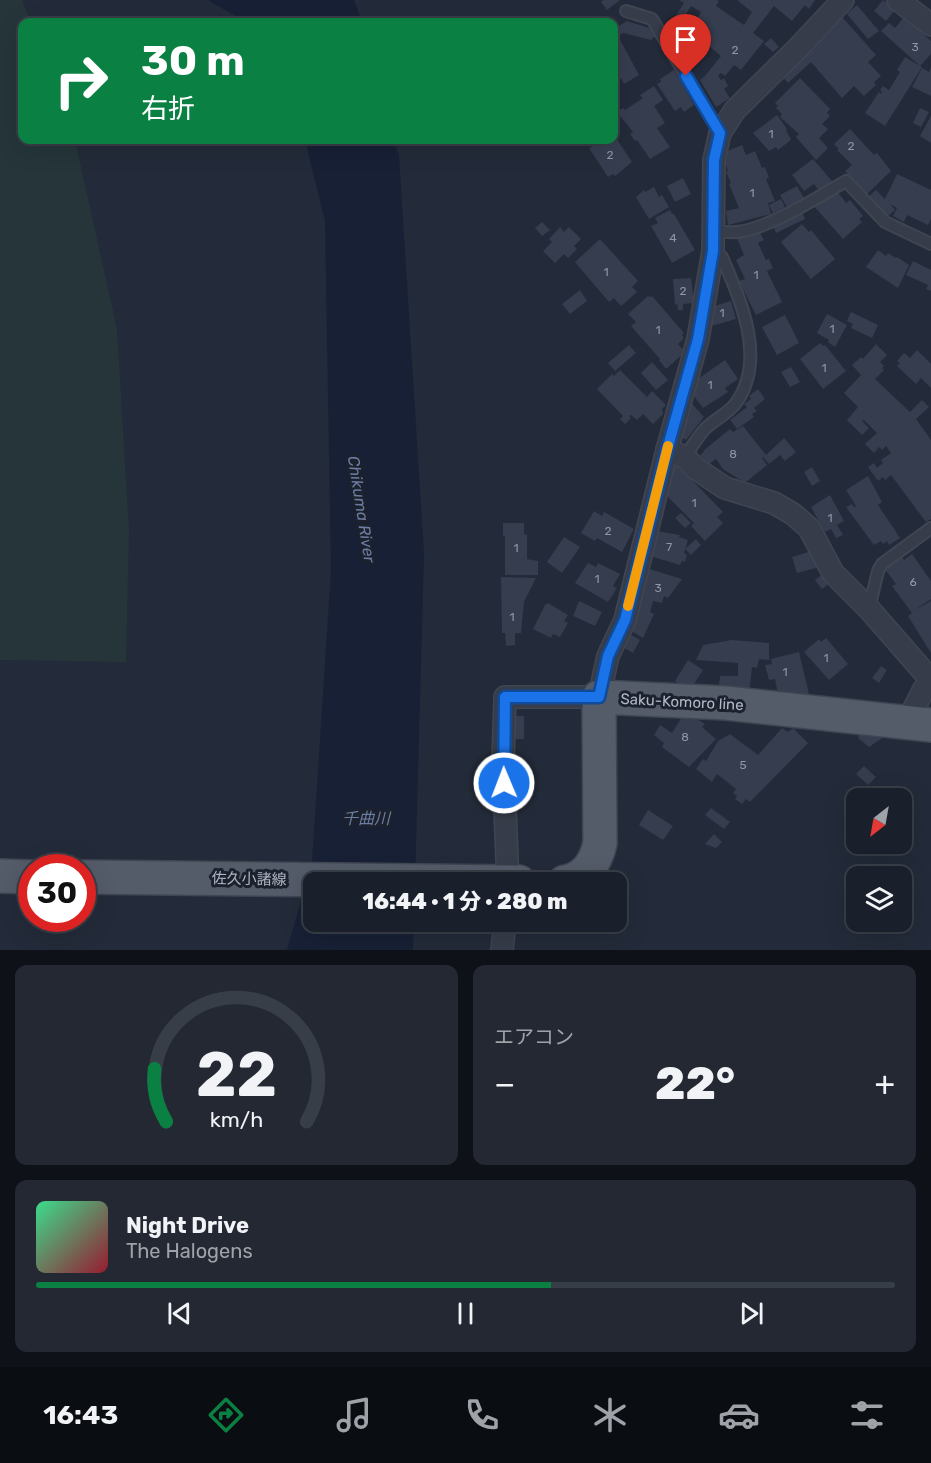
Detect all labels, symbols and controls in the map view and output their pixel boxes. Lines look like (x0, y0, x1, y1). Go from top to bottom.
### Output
pin (660, 14, 711, 76)
icon: arrive (669, 23, 702, 56)
text: 30 m (141, 36, 245, 86)
house number: 3 (911, 40, 919, 54)
icon: right (42, 42, 120, 120)
house number: 2 (731, 43, 739, 57)
text: 右折 (141, 93, 195, 125)
house number: 1 (768, 127, 774, 141)
house number: 2 (847, 139, 855, 153)
house number: 2 (606, 148, 614, 162)
house number: 1 (749, 186, 755, 200)
house number: 4 (669, 231, 677, 245)
house number: 1 (603, 265, 609, 279)
house number: 1 (753, 268, 759, 282)
house number: 2 (679, 284, 687, 298)
house number: 1 (719, 306, 725, 320)
house number: 1 (829, 322, 835, 336)
house number: 1 (655, 323, 661, 337)
house number: 1 (821, 361, 827, 375)
house number: 1 (707, 378, 713, 392)
house number: 8 (729, 447, 737, 461)
water label: Chikuma River (344, 454, 379, 565)
house number: 1 (691, 496, 697, 510)
house number: 1 (827, 511, 833, 525)
house number: 2 (604, 524, 612, 538)
house number: 7 (666, 540, 672, 554)
house number: 1 (513, 541, 519, 555)
house number: 1 (594, 572, 600, 586)
house number: 6 (909, 575, 917, 589)
house number: 3 (654, 581, 662, 595)
house number: 1 (509, 610, 515, 624)
house number: 1 (823, 651, 829, 665)
house number: 1 (782, 665, 788, 679)
street label: Saku-Komoro line (620, 690, 744, 714)
house number: 8 (681, 730, 689, 744)
position arrow (472, 751, 536, 815)
house number: 5 (739, 758, 747, 772)
north arrow (846, 788, 912, 854)
map controls (846, 788, 912, 932)
water label: 千曲川 (342, 809, 392, 828)
speed limit sign: 30 (18, 854, 96, 932)
button: layers (846, 866, 912, 932)
street label: 佐久小諸線 (211, 869, 287, 889)
text: 16:44 · 1 分 · 280 m (363, 888, 567, 915)
text: エアコン (494, 1025, 574, 1049)
text: 22 (196, 1038, 277, 1112)
text: 22° (655, 1057, 735, 1110)
text: − (494, 1064, 515, 1103)
text: + (874, 1064, 895, 1103)
text: km/h (210, 1107, 263, 1132)
text: Night Drive (126, 1212, 249, 1239)
text: The Halogens (126, 1239, 253, 1263)
icon: previous (163, 1297, 196, 1330)
icon: pause (449, 1297, 482, 1330)
icon: next (735, 1297, 768, 1330)
icon: directions (205, 1394, 247, 1436)
icon: music (333, 1394, 375, 1436)
icon: phone (461, 1394, 503, 1436)
icon: climate (589, 1394, 631, 1436)
icon: car (718, 1394, 760, 1436)
icon: filters (846, 1394, 888, 1436)
text: 16:43 (43, 1399, 118, 1431)

